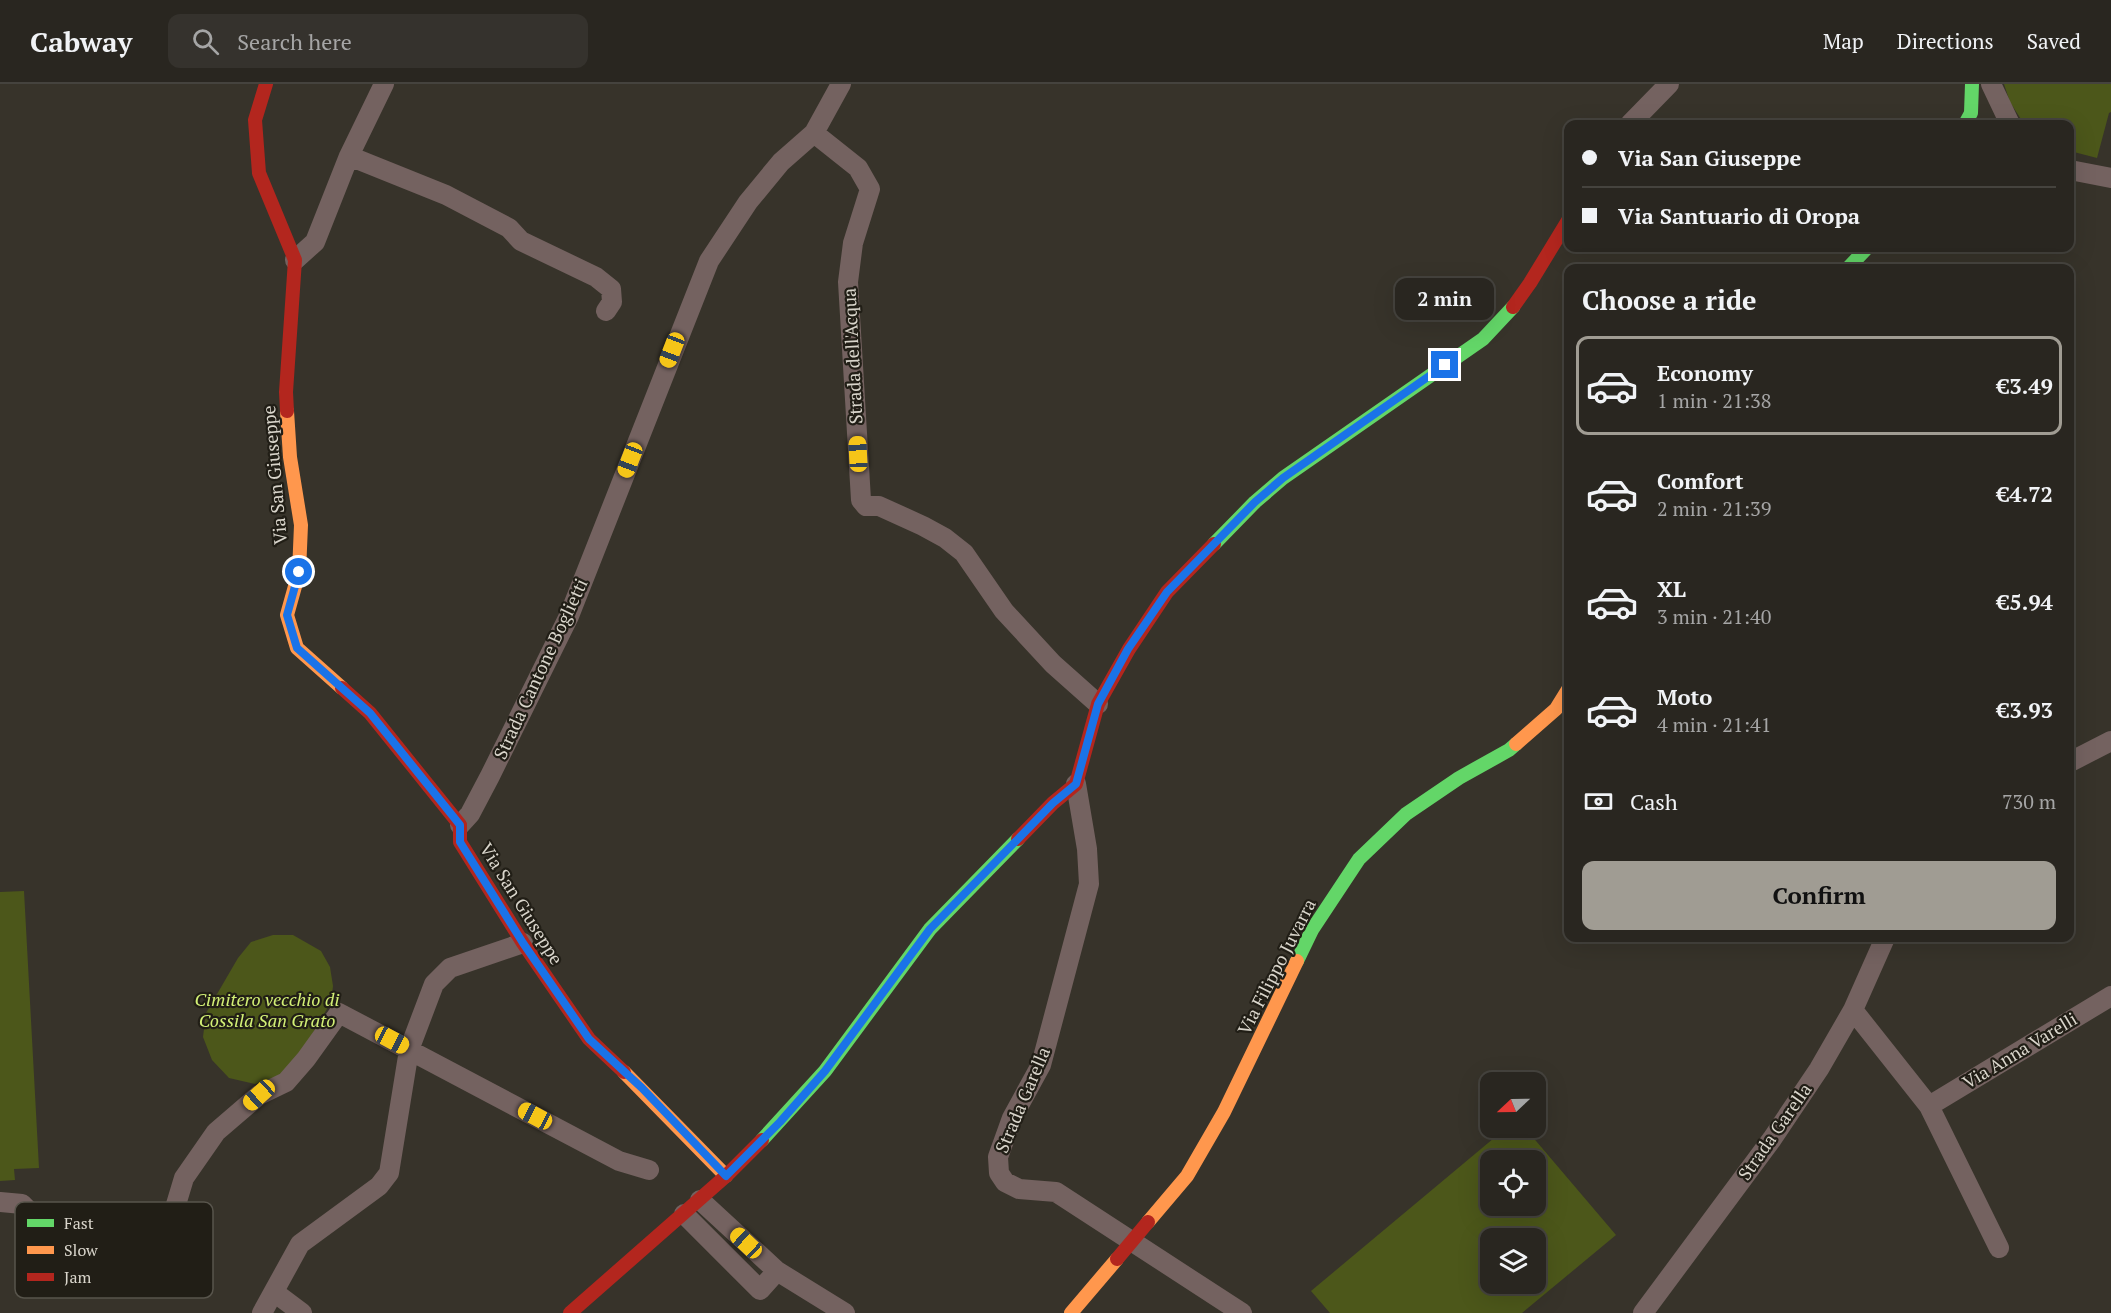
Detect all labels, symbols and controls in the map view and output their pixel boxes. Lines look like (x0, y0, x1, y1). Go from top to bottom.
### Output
search box (168, 14, 588, 68)
text: Cabway (30, 23, 132, 60)
icon: search (189, 25, 222, 58)
text: Search here (237, 27, 352, 56)
text: Map (1823, 27, 1864, 55)
text: Directions (1897, 27, 1994, 55)
text: Saved (2027, 27, 2081, 55)
text: Via San Giuseppe (1618, 143, 1801, 172)
text: Via Santuario di Oropa (1618, 201, 1860, 230)
callout: 2 min (1396, 278, 1494, 320)
text: Choose a ride (1582, 282, 1757, 318)
text: 2 min (1417, 285, 1472, 312)
street label: Strada dell'Acqua (836, 287, 868, 425)
car (657, 330, 687, 370)
route end (1431, 351, 1458, 378)
text: Economy (1657, 358, 1753, 387)
icon: car (1585, 359, 1639, 413)
text: €3.49 (1997, 371, 2053, 400)
text: 1 min · 21:38 (1657, 387, 1771, 414)
street label: Via San Giuseppe (256, 405, 292, 546)
car (848, 436, 868, 472)
car (615, 440, 645, 480)
text: Comfort (1657, 466, 1743, 495)
icon: car (1585, 467, 1639, 521)
text: €4.72 (1997, 479, 2053, 508)
text: 2 min · 21:39 (1657, 495, 1771, 522)
route start (285, 558, 312, 585)
street label: Strada Cantone Boglietti (488, 574, 593, 763)
text: XL (1657, 574, 1686, 603)
icon: car (1585, 575, 1639, 629)
text: €5.94 (1997, 587, 2053, 616)
text: 3 min · 21:40 (1657, 603, 1771, 630)
text: Moto (1657, 682, 1712, 711)
icon: car (1585, 683, 1639, 737)
text: €3.93 (1997, 695, 2053, 724)
text: 4 min · 21:41 (1657, 711, 1771, 738)
icon: cash (1582, 785, 1615, 818)
text: Cash (1630, 787, 1678, 816)
text: 730 m (2002, 788, 2056, 815)
street label: Via San Giuseppe (475, 838, 569, 969)
button: Confirm (1582, 861, 2056, 930)
street label: Via Filippo Juvarra (1231, 894, 1321, 1039)
park label: Cimitero vecchio di Cossila San Grato (195, 987, 339, 1032)
street label: Via Anna Varelli (1958, 1006, 2081, 1094)
car (372, 1024, 412, 1056)
street label: Strada Garella (989, 1043, 1055, 1156)
north arrow (1480, 1072, 1546, 1138)
map controls (1480, 1072, 1546, 1294)
car (240, 1076, 278, 1114)
street label: Strada Garella (1732, 1078, 1816, 1185)
car (515, 1100, 555, 1132)
button: locate (1480, 1150, 1546, 1216)
legend (15, 1202, 213, 1298)
text: Fast (64, 1212, 94, 1234)
car (727, 1224, 765, 1262)
button: layers (1480, 1228, 1546, 1294)
text: Slow (64, 1239, 98, 1261)
text: Jam (64, 1266, 92, 1288)

